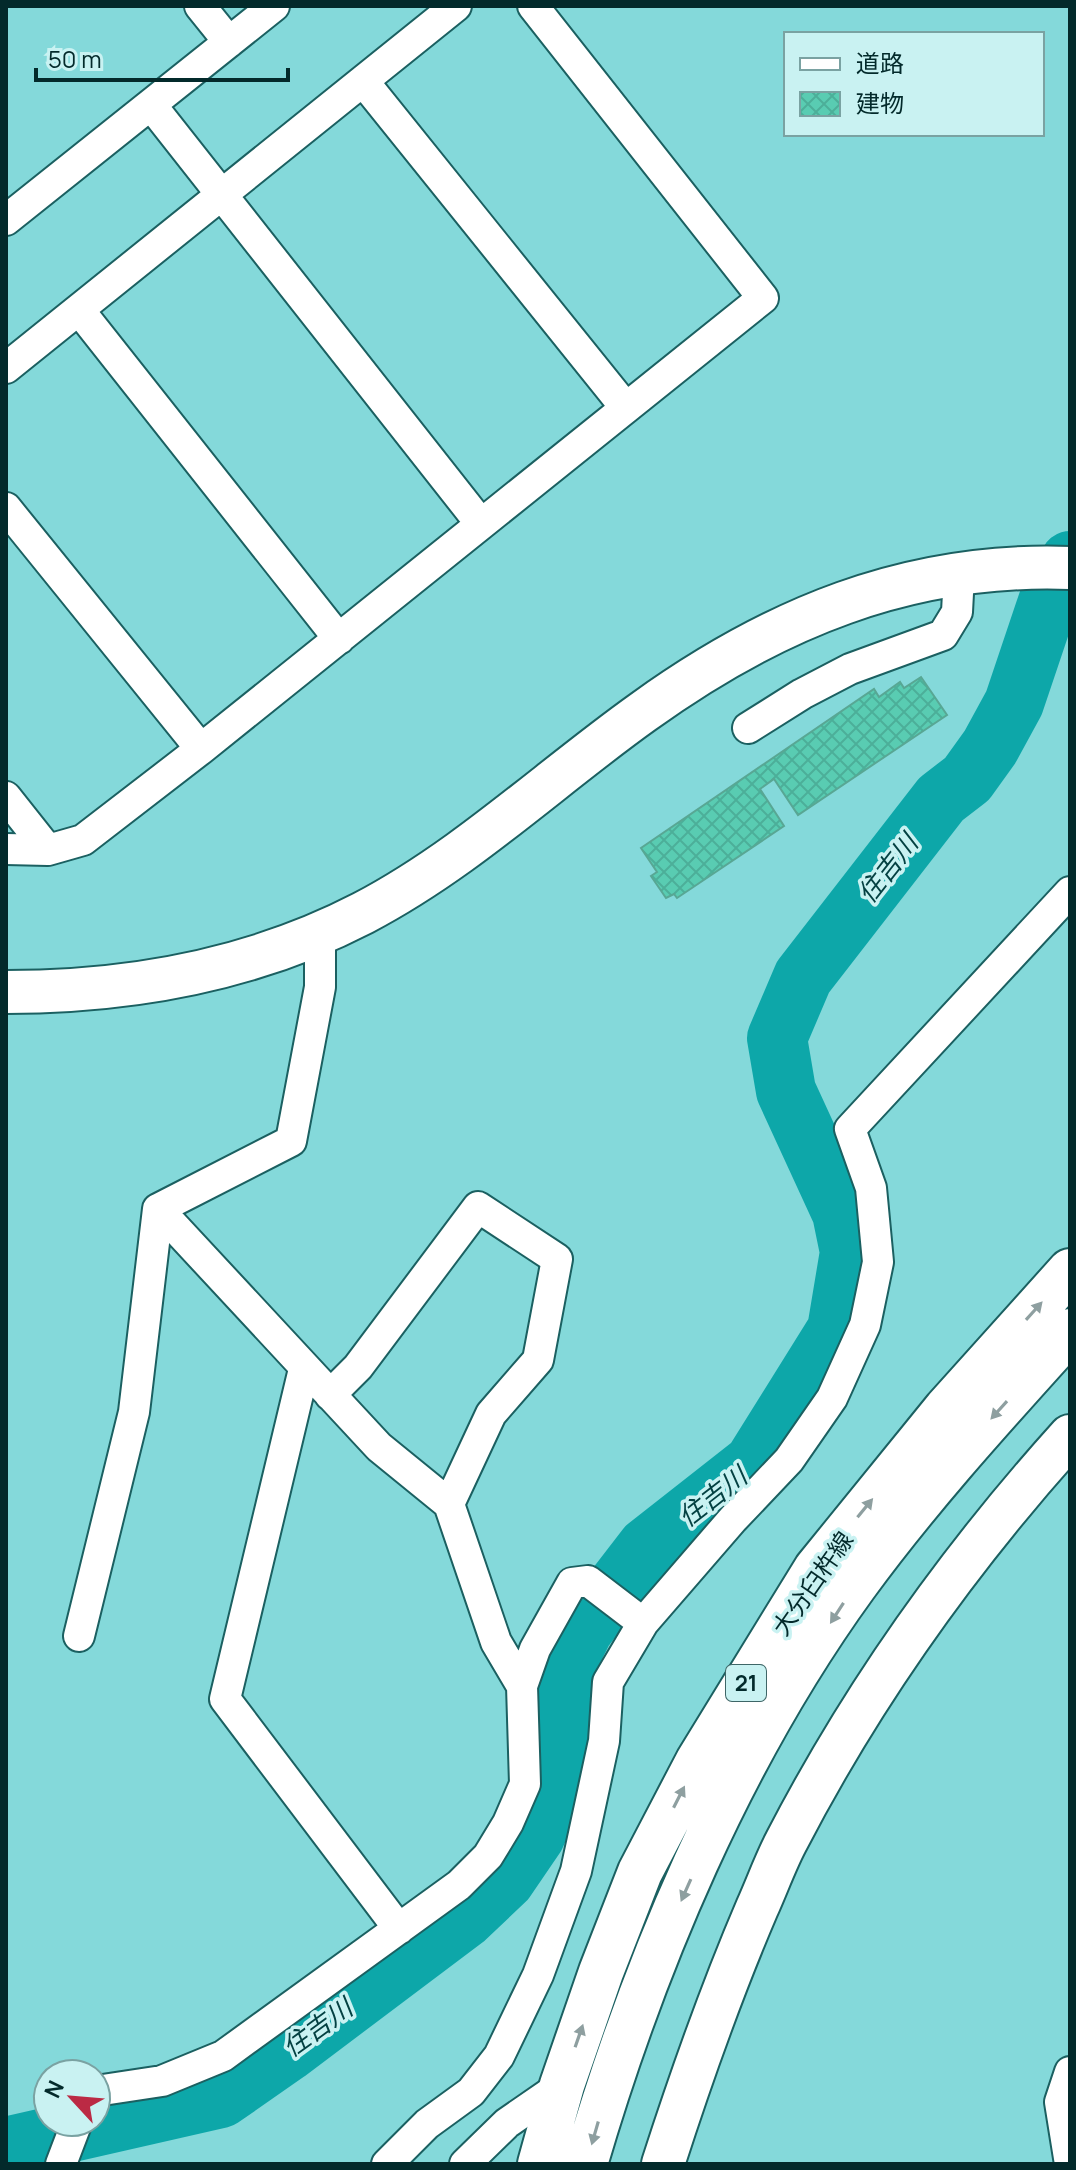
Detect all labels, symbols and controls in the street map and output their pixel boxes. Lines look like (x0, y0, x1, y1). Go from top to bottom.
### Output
scale bar (36, 32, 288, 82)
legend (784, 32, 1044, 136)
text: 50 m (48, 42, 102, 75)
text: 道路 (856, 46, 904, 79)
text: 建物 (856, 86, 904, 119)
water label: 住吉川 (849, 824, 927, 910)
one-way arrow (1025, 1301, 1043, 1320)
one-way arrow (990, 1400, 1008, 1419)
water label: 住吉川 (670, 1456, 756, 1534)
one-way arrow (857, 1498, 873, 1518)
street label: 大分臼杵線 (764, 1524, 860, 1642)
one-way arrow (830, 1602, 844, 1624)
road number: 21 (726, 1665, 766, 1701)
one-way arrow (673, 1785, 686, 1808)
one-way arrow (679, 1878, 693, 1902)
water label: 住吉川 (275, 1988, 362, 2064)
one-way arrow (573, 2024, 586, 2048)
north arrow (32, 2058, 112, 2138)
text: N (37, 2076, 71, 2103)
one-way arrow (588, 2121, 601, 2145)

